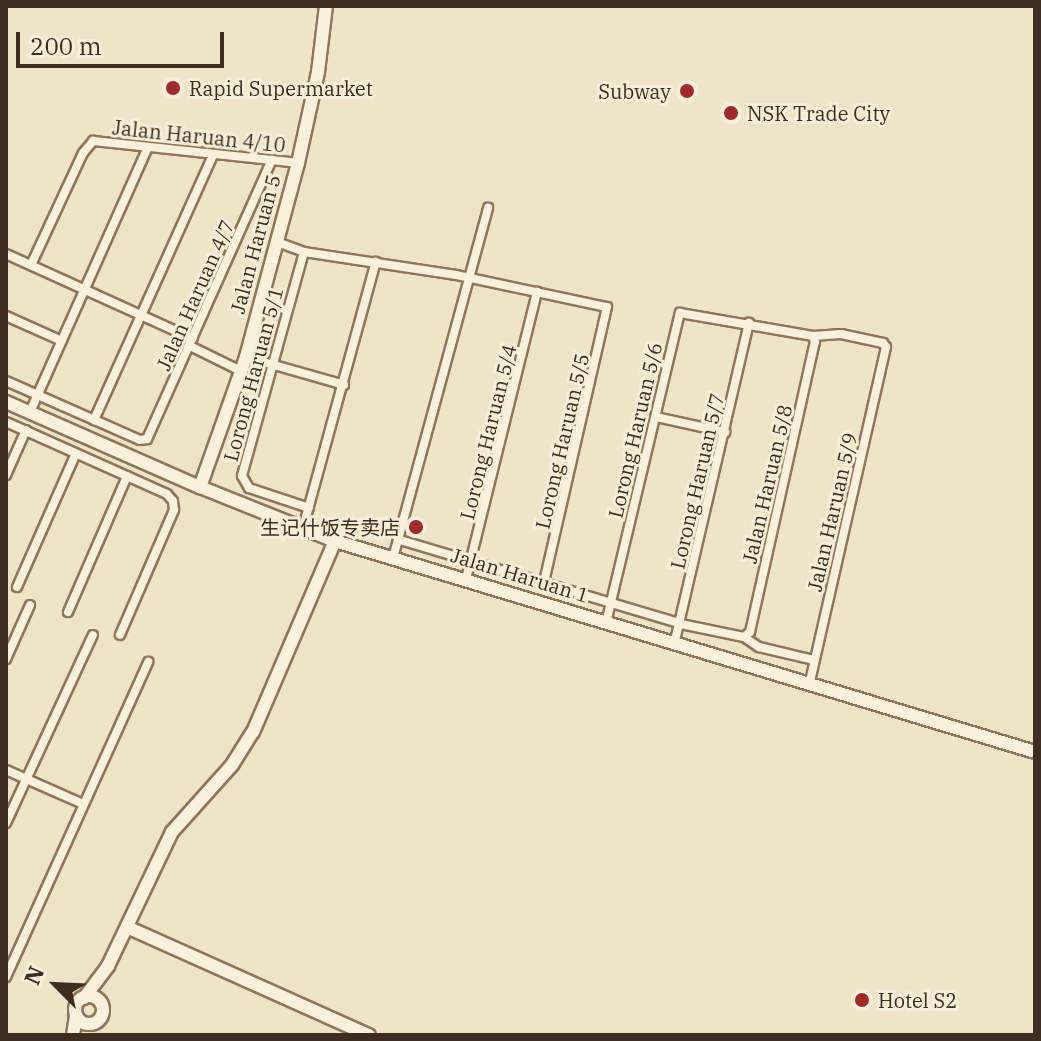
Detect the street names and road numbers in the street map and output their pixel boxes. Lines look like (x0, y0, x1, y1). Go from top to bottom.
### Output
street label: Jalan Haruan 4/10 (111, 115, 287, 157)
street label: Jalan Haruan 5 (225, 172, 285, 316)
street label: Jalan Haruan 4/7 (151, 216, 239, 374)
street label: Lorong Haruan 5/1 (218, 284, 288, 464)
street label: Lorong Haruan 5/6 (603, 340, 667, 520)
street label: Lorong Haruan 5/4 (455, 342, 521, 522)
street label: Lorong Haruan 5/5 (530, 351, 594, 531)
street label: Lorong Haruan 5/7 (665, 391, 729, 571)
street label: Jalan Haruan 5/8 (737, 402, 797, 566)
street label: Jalan Haruan 5/9 (802, 430, 862, 594)
street label: Jalan Haruan 1 (448, 543, 592, 607)

